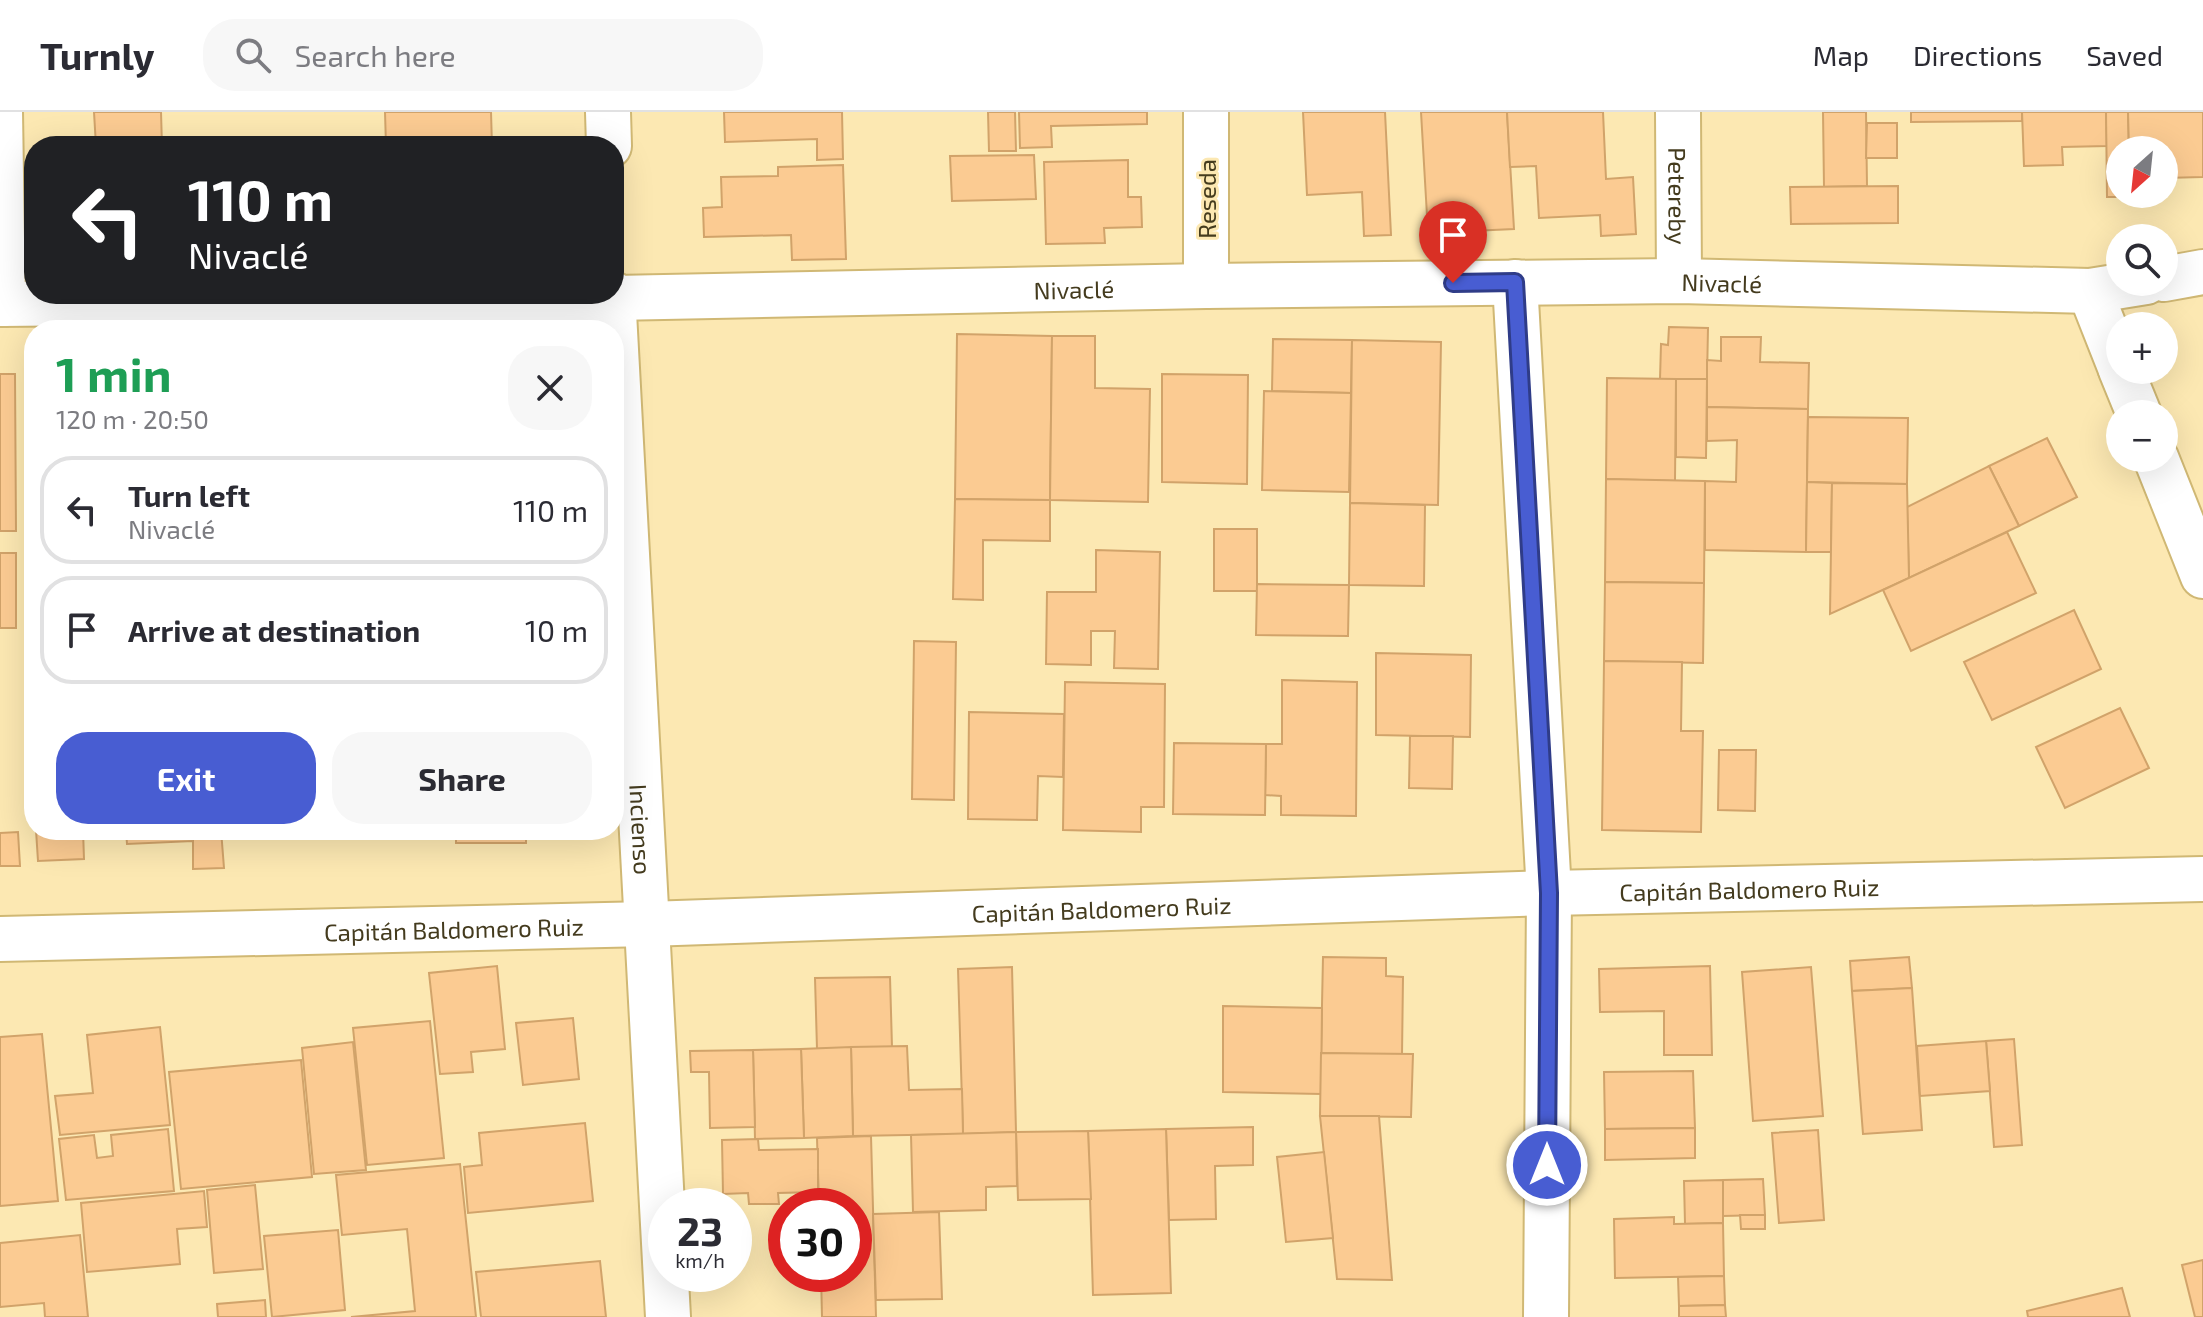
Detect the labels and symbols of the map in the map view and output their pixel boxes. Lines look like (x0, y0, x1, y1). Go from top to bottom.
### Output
north arrow (2106, 136, 2178, 208)
street label: Petereby (1664, 147, 1693, 245)
street label: Reseda (1192, 159, 1221, 239)
pin (1419, 201, 1487, 283)
street label: Nivaclé (1681, 267, 1762, 298)
street label: Nivaclé (1033, 273, 1114, 304)
street label: Incienso (625, 783, 659, 875)
street label: Capitán Baldomero Ruiz (1619, 871, 1880, 906)
street label: Capitán Baldomero Ruiz (971, 889, 1232, 927)
street label: Capitán Baldomero Ruiz (324, 911, 584, 946)
position arrow (1505, 1123, 1589, 1207)
speed limit sign: 30 (768, 1188, 872, 1292)

